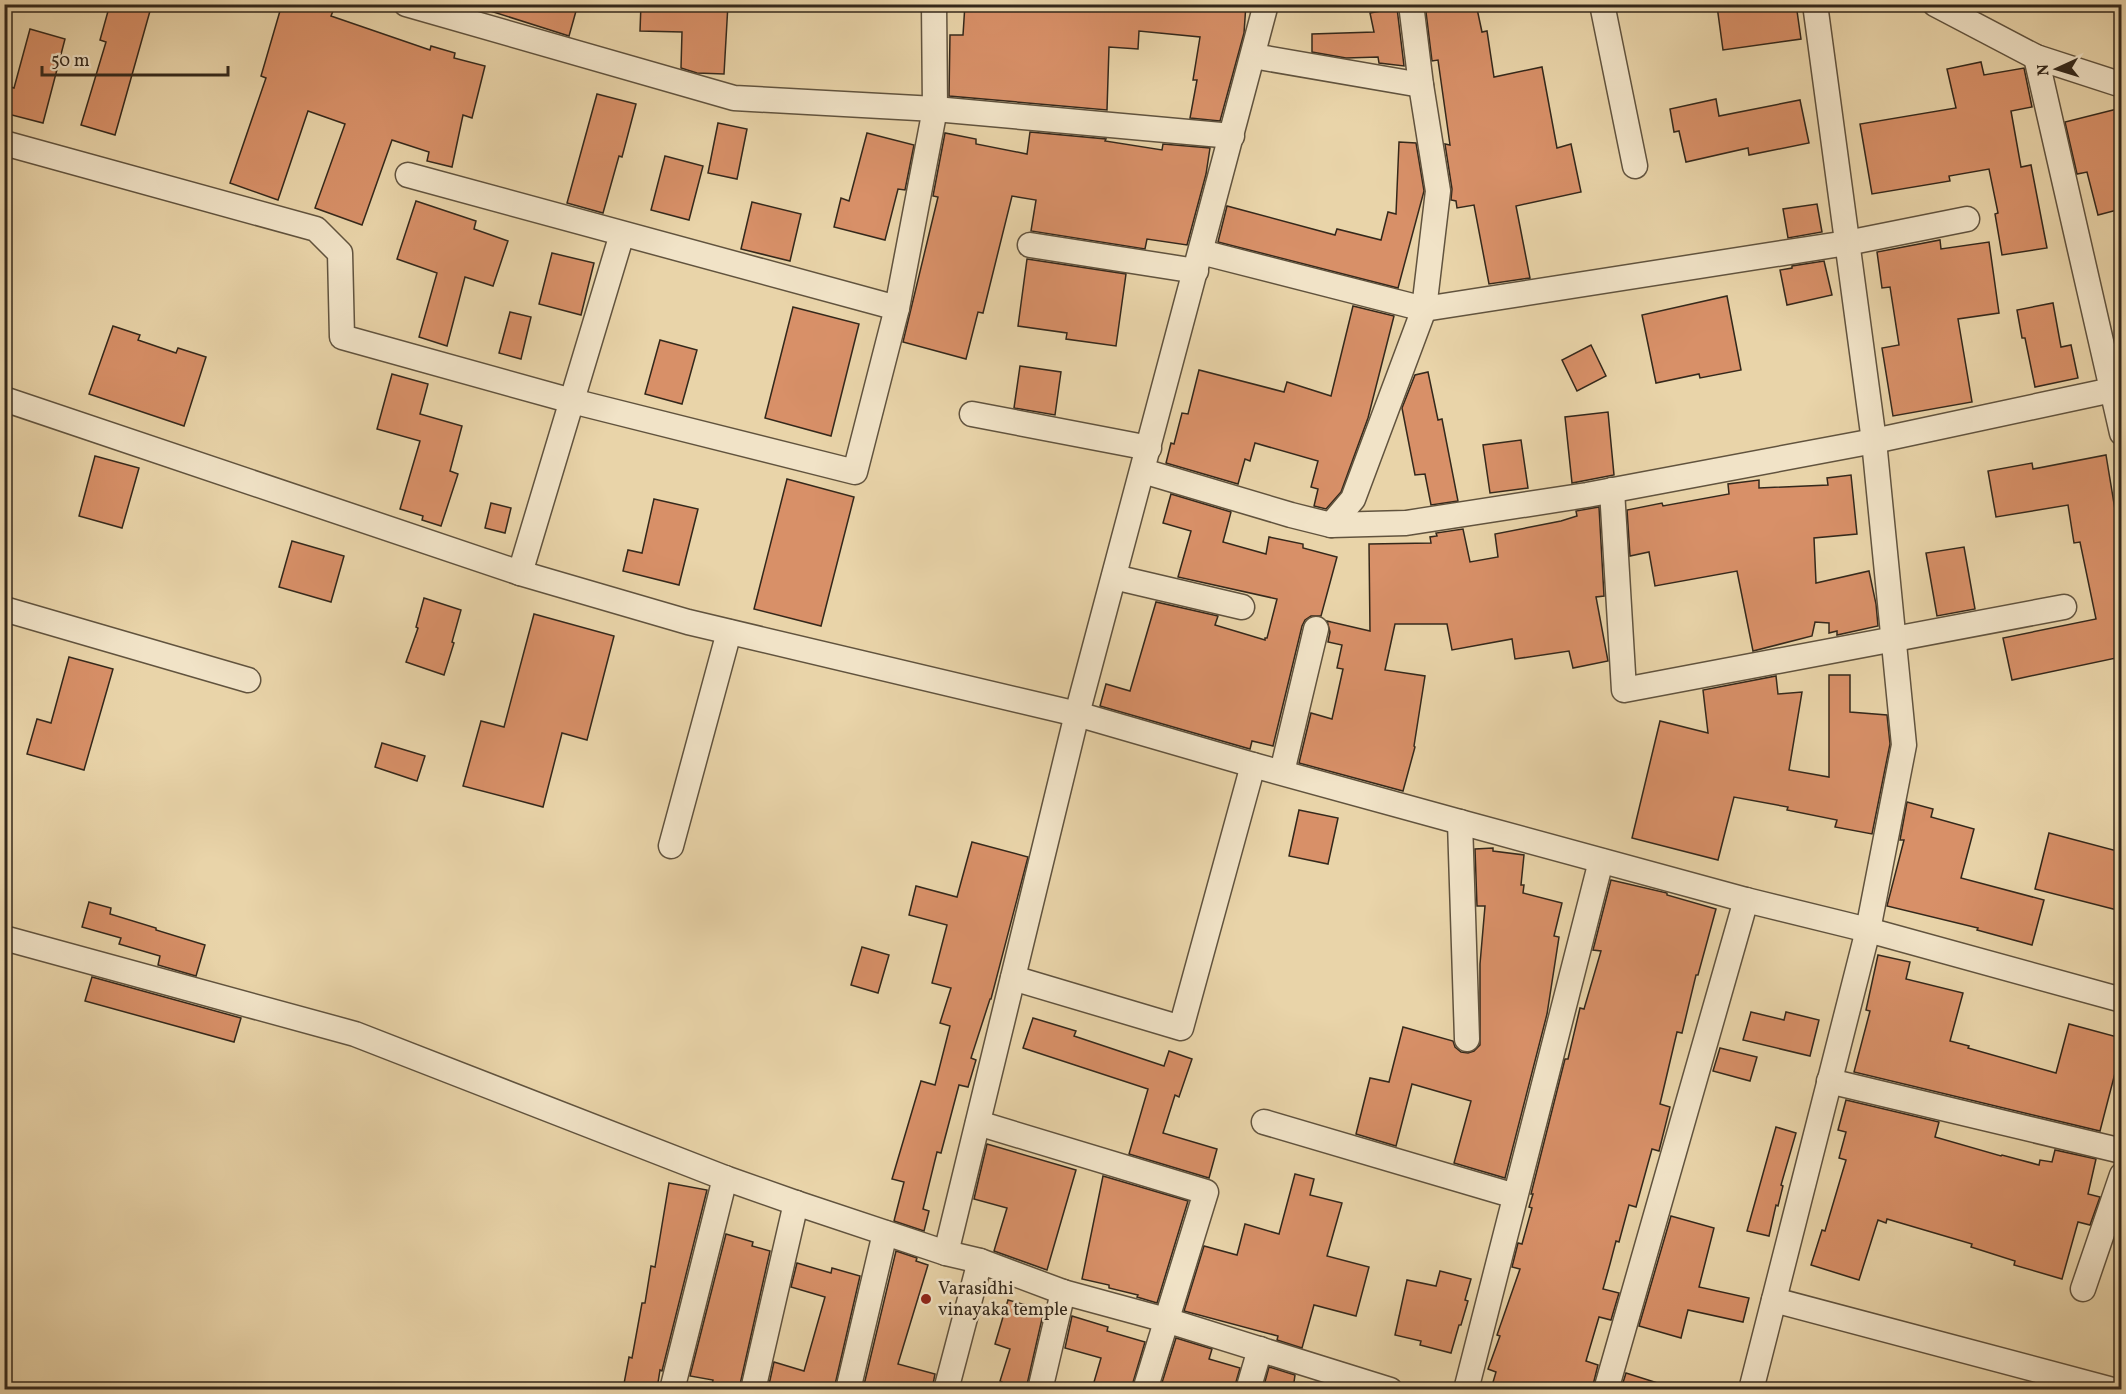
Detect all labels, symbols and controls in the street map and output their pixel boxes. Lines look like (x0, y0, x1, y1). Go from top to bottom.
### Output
scale bar (42, 39, 228, 77)
north arrow (2027, 39, 2087, 99)
text: 50 m (51, 49, 90, 74)
text: N (2033, 63, 2055, 76)
place label: Varasidhi vinayaka temple (938, 1277, 1068, 1323)
marker: Varasidhi vinayaka temple (919, 1292, 933, 1306)

